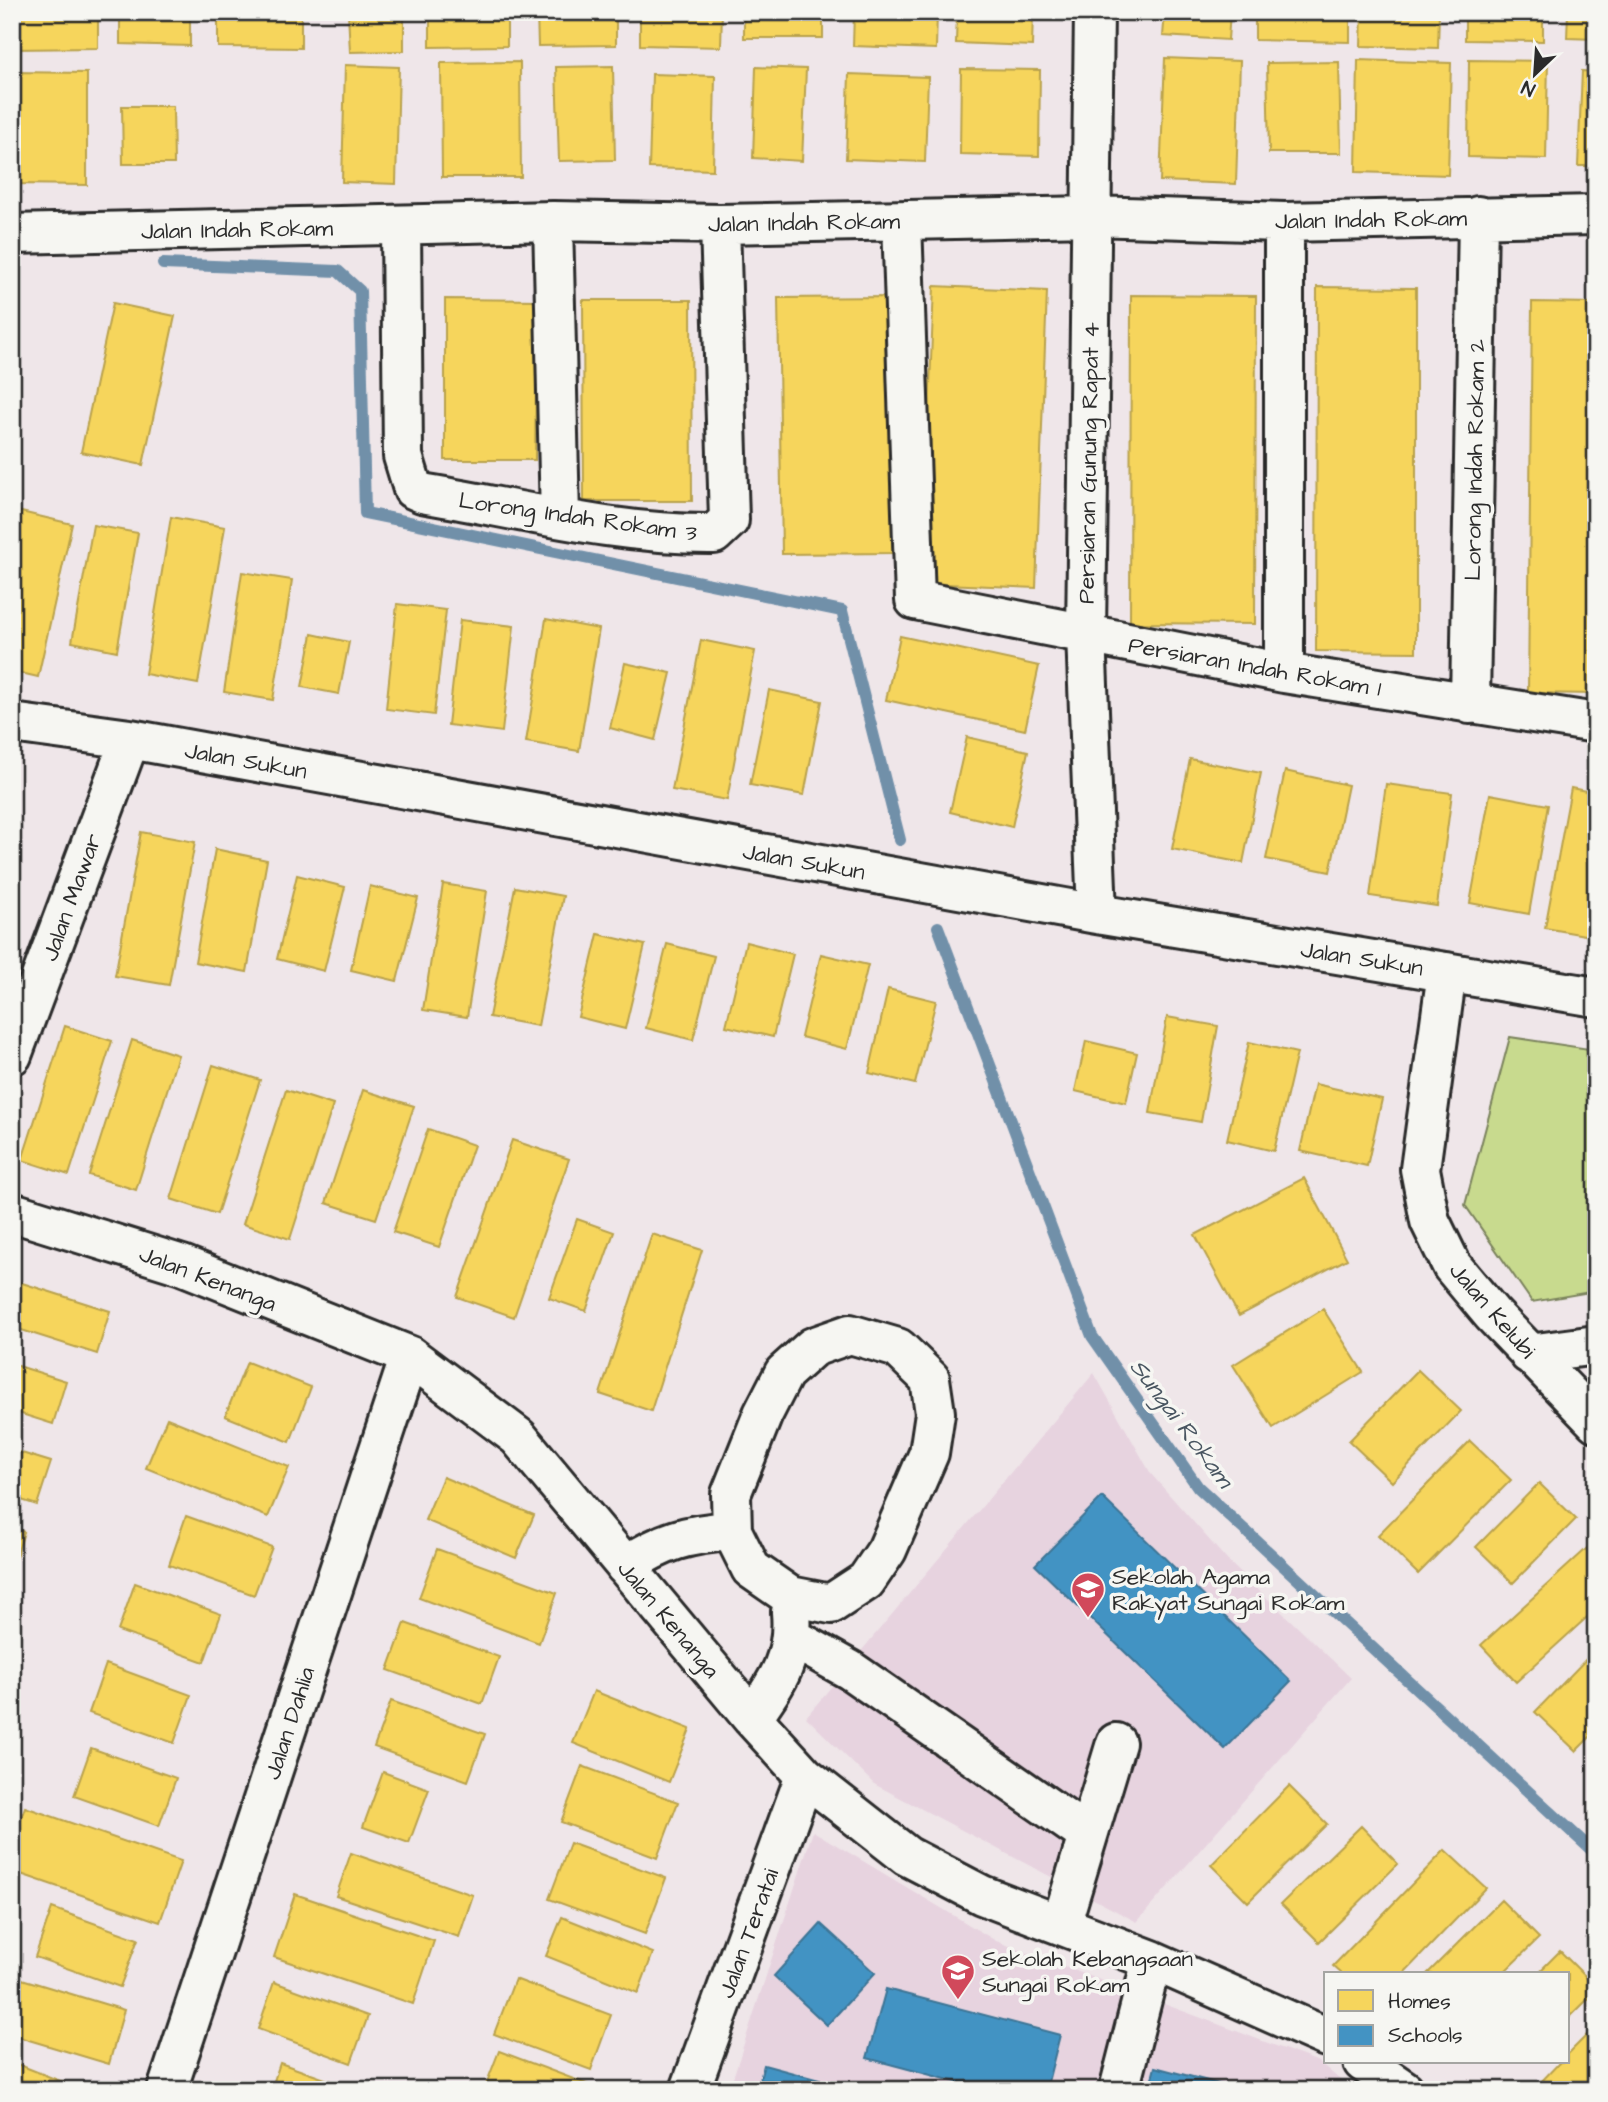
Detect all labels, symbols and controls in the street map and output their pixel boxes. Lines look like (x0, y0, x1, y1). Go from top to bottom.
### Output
north arrow (1500, 38, 1570, 108)
text: N (1517, 73, 1540, 103)
street label: Jalan Indah Rokam (1275, 202, 1467, 238)
street label: Jalan Indah Rokam (708, 205, 900, 241)
street label: Jalan Indah Rokam (141, 212, 333, 248)
street label: Persiaran Gunung Rapat 4 (1071, 322, 1108, 604)
street label: Lorong Indah Rokam 2 (1457, 339, 1494, 581)
street label: Lorong Indah Rokam 3 (457, 484, 699, 551)
street label: Persiaran Indah Rokam 1 (1126, 629, 1384, 705)
street label: Jalan Sukun (182, 734, 310, 787)
street label: Jalan Mawar (34, 829, 110, 966)
street label: Jalan Sukun (740, 835, 868, 888)
street label: Jalan Sukun (1298, 934, 1425, 984)
street label: Jalan Kenanga (134, 1238, 281, 1321)
street label: Jalan Kelubi (1441, 1256, 1543, 1366)
water label: Sungai Rokam (1121, 1352, 1242, 1498)
street label: Jalan Kenanga (609, 1554, 727, 1686)
place label: Sekolah Agama Rakyat Sungai Rokam (1112, 1561, 1344, 1620)
school or university icon: Sekolah Agama Rakyat Sungai Rokam (1069, 1570, 1107, 1619)
street label: Jalan Dahlia (257, 1663, 323, 1784)
street label: Jalan Teratai (711, 1864, 787, 2003)
place label: Sekolah Kebangsaan Sungai Rokam (982, 1943, 1193, 2002)
school or university icon: Sekolah Kebangsaan Sungai Rokam (939, 1952, 977, 2001)
legend (1324, 1972, 1570, 2064)
text: Homes (1388, 1987, 1451, 2016)
text: Schools (1388, 2021, 1463, 2050)

